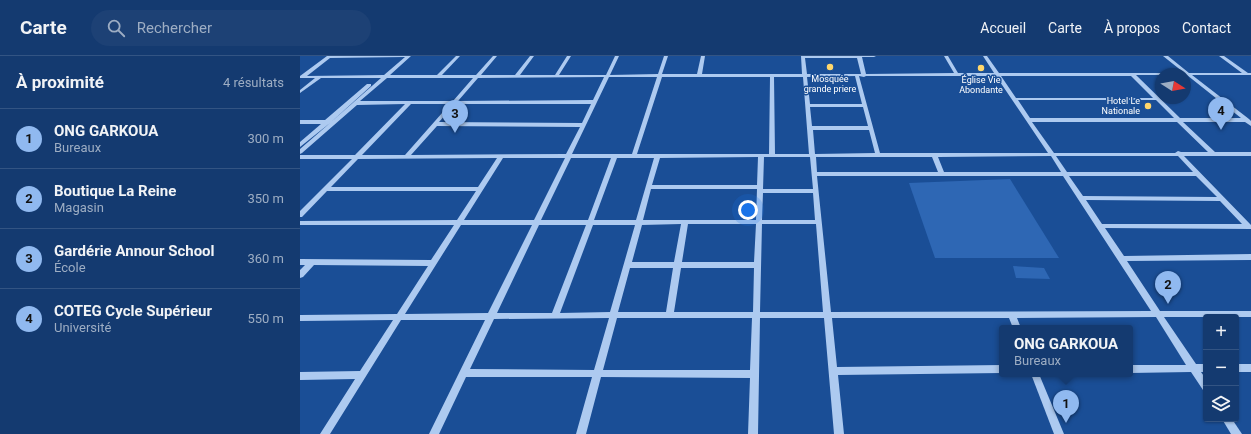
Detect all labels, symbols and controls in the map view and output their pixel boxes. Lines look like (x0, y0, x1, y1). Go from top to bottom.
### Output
search box (91, 10, 371, 46)
text: Carte (20, 16, 67, 39)
icon: search (105, 17, 127, 39)
text: Rechercher (137, 19, 212, 37)
text: Accueil (980, 20, 1026, 36)
text: Carte (1048, 20, 1082, 36)
text: À propos (1104, 20, 1160, 36)
text: Contact (1182, 20, 1231, 36)
marker: Mosquée grande priere (825, 62, 835, 72)
marker: Église Vie Abondante (976, 63, 986, 73)
north arrow (1155, 68, 1191, 104)
text: À proximité (16, 72, 104, 92)
place label: Mosquée grande priere (804, 74, 857, 94)
place label: Église Vie Abondante (959, 74, 1003, 95)
text: 4 résultats (223, 75, 284, 90)
place label: Hotel Le Nationale (1102, 96, 1140, 116)
pin: 4 (1208, 97, 1234, 130)
pin: 3 (442, 100, 468, 133)
marker: Hotel Le Nationale (1143, 101, 1153, 111)
text: ONG GARKOUA (54, 122, 158, 140)
text: 1 (25, 131, 33, 146)
text: 300 m (247, 131, 284, 146)
text: Bureaux (54, 140, 101, 155)
text: Boutique La Reine (54, 182, 176, 200)
text: 2 (25, 191, 33, 206)
text: 350 m (247, 191, 284, 206)
text: Magasin (54, 200, 104, 215)
your location (738, 200, 758, 220)
text: Gardérie Annour School (54, 242, 215, 260)
text: 3 (25, 251, 33, 266)
text: 360 m (247, 251, 284, 266)
text: École (54, 260, 86, 275)
pin: 2 (1155, 271, 1181, 304)
text: COTEG Cycle Supérieur (54, 302, 212, 320)
text: 4 (25, 311, 33, 326)
text: 550 m (247, 311, 284, 326)
map controls (1203, 314, 1239, 422)
button: + (1203, 314, 1239, 350)
text: Université (54, 320, 111, 335)
popup (999, 325, 1133, 377)
text: ONG GARKOUA (1014, 335, 1118, 353)
button: − (1203, 350, 1239, 386)
text: Bureaux (1014, 353, 1061, 368)
button: layers (1203, 386, 1239, 422)
pin: 1 (1053, 390, 1079, 423)

